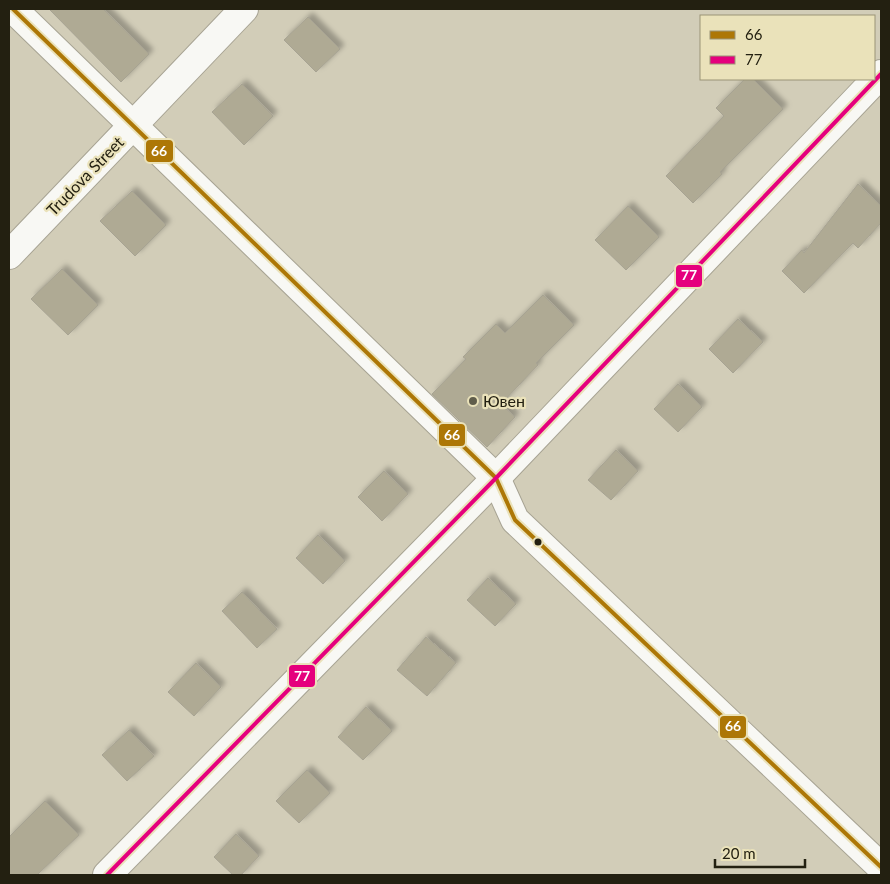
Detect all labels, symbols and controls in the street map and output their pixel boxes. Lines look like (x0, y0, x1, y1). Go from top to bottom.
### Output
legend (700, 15, 875, 80)
text: 66 (745, 25, 763, 43)
text: 77 (745, 50, 763, 68)
street label: Trudova Street (42, 132, 127, 219)
line badge: 66 (145, 139, 174, 163)
text: 66 (151, 142, 167, 159)
line badge: 77 (675, 264, 703, 288)
text: 77 (681, 266, 697, 283)
place label: Ювен (483, 391, 525, 410)
marker: Ювен (467, 395, 479, 407)
line badge: 66 (438, 423, 466, 447)
text: 66 (444, 426, 460, 443)
unlabelled marker (533, 537, 543, 547)
line badge: 77 (288, 664, 316, 688)
text: 77 (294, 667, 310, 684)
line badge: 66 (719, 715, 747, 739)
text: 66 (725, 717, 741, 734)
scale bar (715, 836, 805, 868)
text: 20 m (722, 844, 756, 862)

